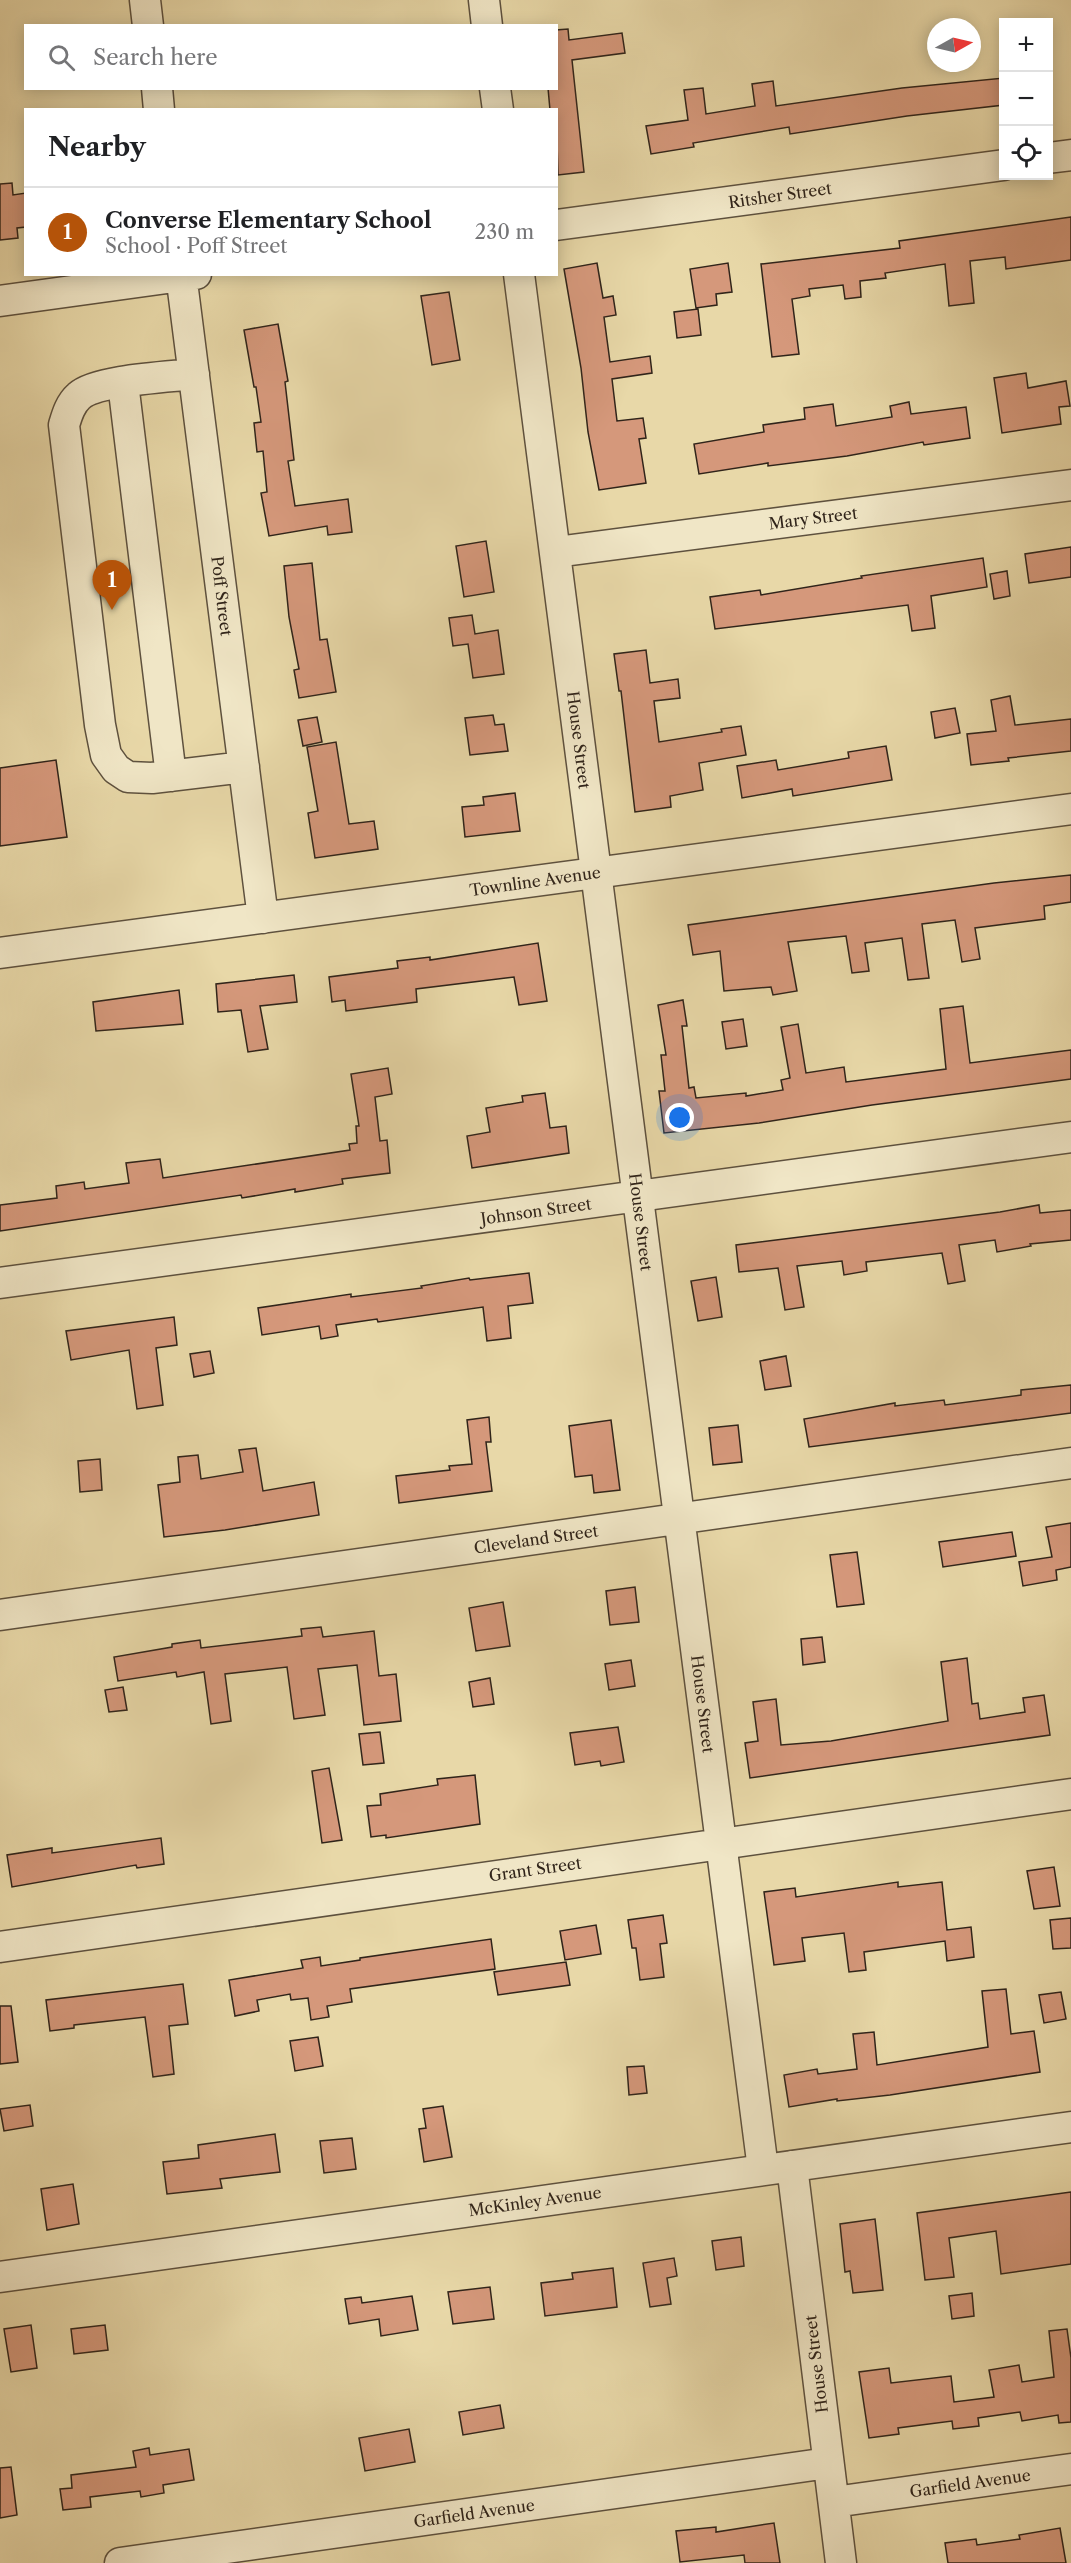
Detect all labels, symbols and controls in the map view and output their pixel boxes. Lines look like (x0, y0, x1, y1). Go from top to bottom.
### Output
north arrow (927, 18, 981, 72)
map controls (999, 18, 1053, 180)
button: + (999, 18, 1053, 72)
search box (24, 24, 558, 90)
icon: search (45, 41, 78, 74)
text: Search here (93, 44, 218, 71)
button: − (999, 72, 1053, 126)
button: locate (999, 126, 1053, 180)
text: Nearby (48, 131, 146, 163)
street label: Ritsher Street (727, 178, 833, 212)
text: Converse Elementary School (105, 207, 432, 234)
text: 1 (63, 220, 72, 244)
text: 230 m (475, 220, 534, 244)
text: School · Poff Street (105, 234, 287, 258)
street label: Mary Street (767, 503, 859, 533)
street label: Poff Street (207, 555, 237, 638)
pin: 1 (92, 560, 132, 610)
street label: House Street (563, 690, 595, 790)
street label: Townline Avenue (468, 862, 602, 900)
your location (665, 1103, 694, 1132)
street label: House Street (625, 1172, 657, 1272)
street label: Johnson Street (476, 1193, 593, 1229)
street label: Cleveland Street (472, 1520, 600, 1558)
street label: House Street (687, 1654, 719, 1754)
street label: Grant Street (487, 1853, 583, 1885)
street label: McKinley Avenue (467, 2182, 603, 2220)
street label: House Street (800, 2314, 832, 2414)
street label: Garfield Avenue (908, 2465, 1032, 2501)
street label: Garfield Avenue (412, 2495, 536, 2531)

